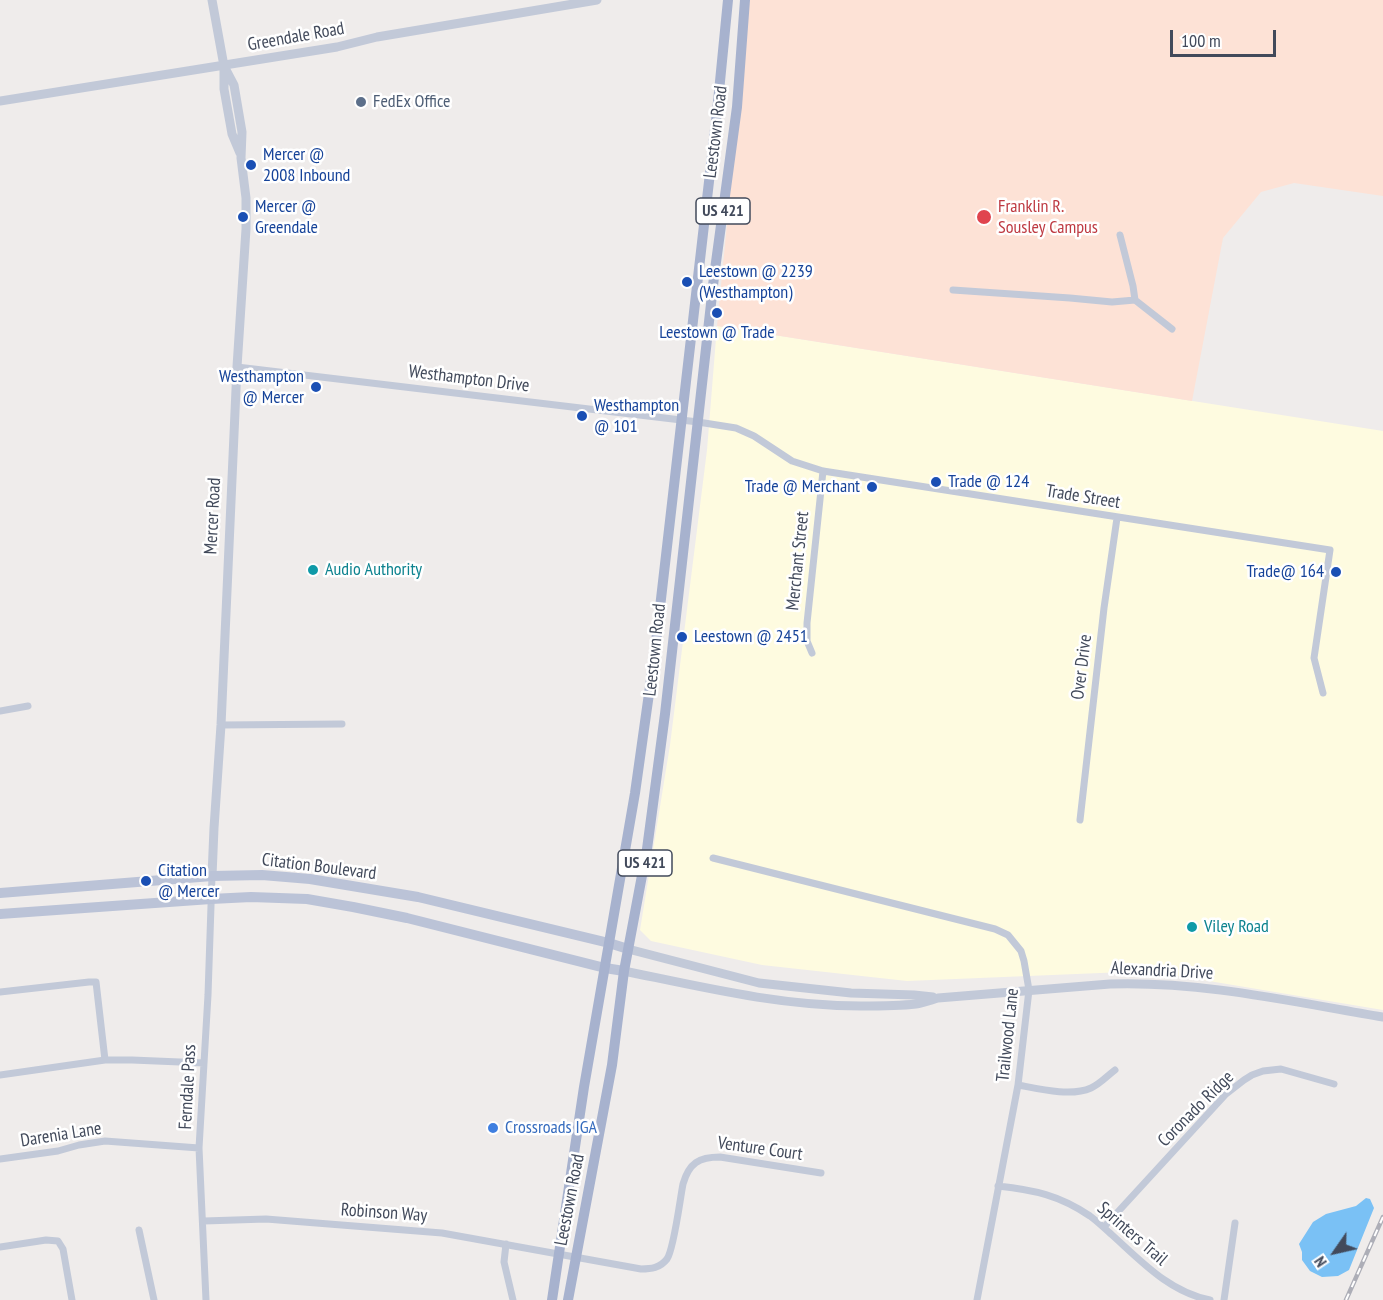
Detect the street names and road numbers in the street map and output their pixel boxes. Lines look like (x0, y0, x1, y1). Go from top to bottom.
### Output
street label: Greendale Road (246, 18, 346, 56)
street label: Leestown Road (700, 85, 732, 179)
road number: US 421 (696, 198, 750, 224)
street label: Westhampton Drive (407, 361, 531, 397)
street label: Mercer Road (200, 477, 226, 555)
street label: Trade Street (1044, 480, 1122, 514)
street label: Merchant Street (782, 510, 814, 612)
street label: Leestown Road (639, 603, 671, 697)
street label: Over Drive (1067, 633, 1097, 701)
street label: Citation Boulevard (261, 849, 377, 885)
road number: US 421 (618, 850, 672, 876)
street label: Alexandria Drive (1110, 958, 1214, 984)
street label: Trailwood Lane (992, 987, 1024, 1083)
street label: Ferndale Pass (175, 1044, 201, 1130)
street label: Coronado Ridge (1154, 1067, 1238, 1151)
street label: Darenia Lane (19, 1118, 103, 1152)
street label: Venture Court (716, 1132, 804, 1166)
street label: Leestown Road (551, 1152, 589, 1248)
street label: Sprinters Trail (1092, 1198, 1172, 1270)
street label: Robinson Way (340, 1199, 428, 1227)

